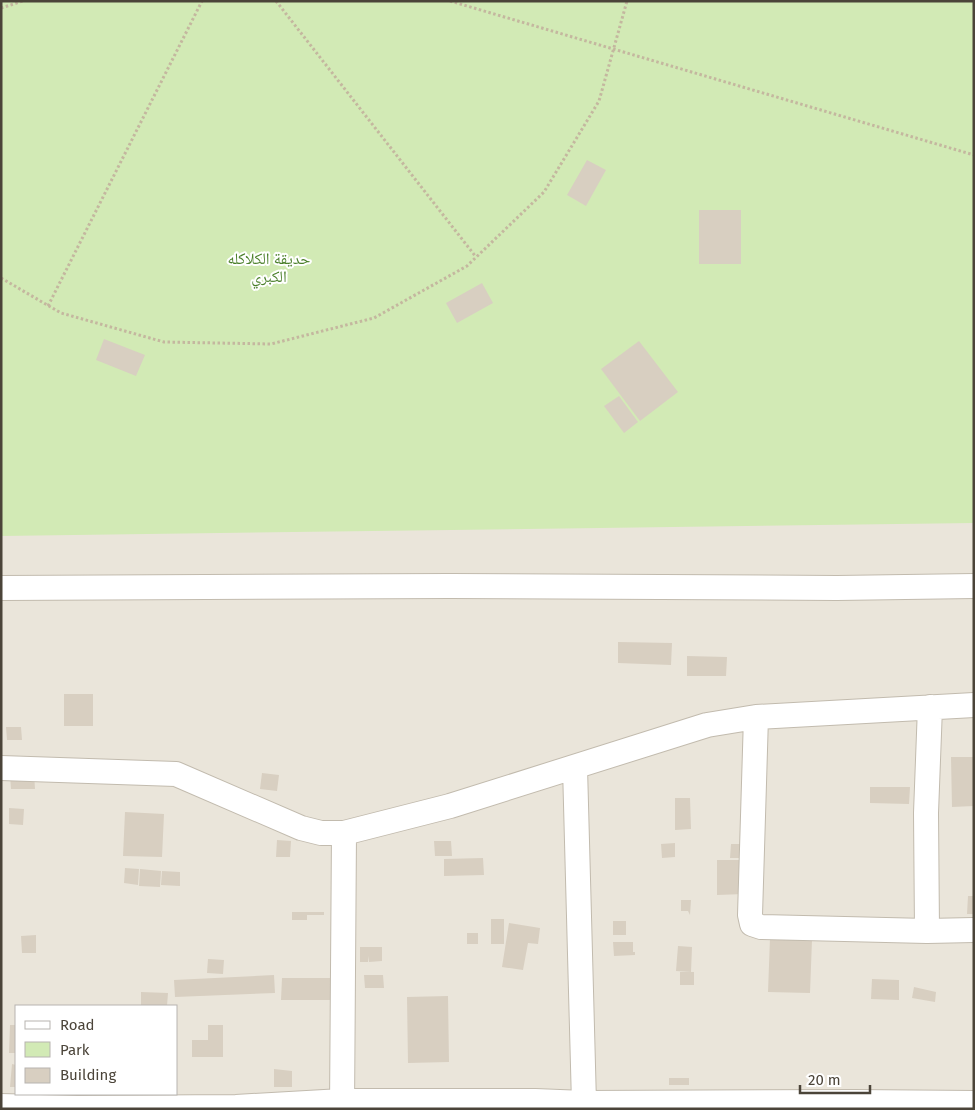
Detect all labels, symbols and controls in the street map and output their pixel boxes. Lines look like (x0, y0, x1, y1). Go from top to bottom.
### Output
park label: حديقة الكلاكله الكبري (227, 249, 311, 289)
legend (15, 1005, 178, 1095)
text: Road (60, 1016, 95, 1034)
text: Park (60, 1041, 90, 1059)
scale bar (800, 1062, 870, 1094)
text: Building (60, 1066, 116, 1084)
text: 20 m (808, 1071, 841, 1089)

